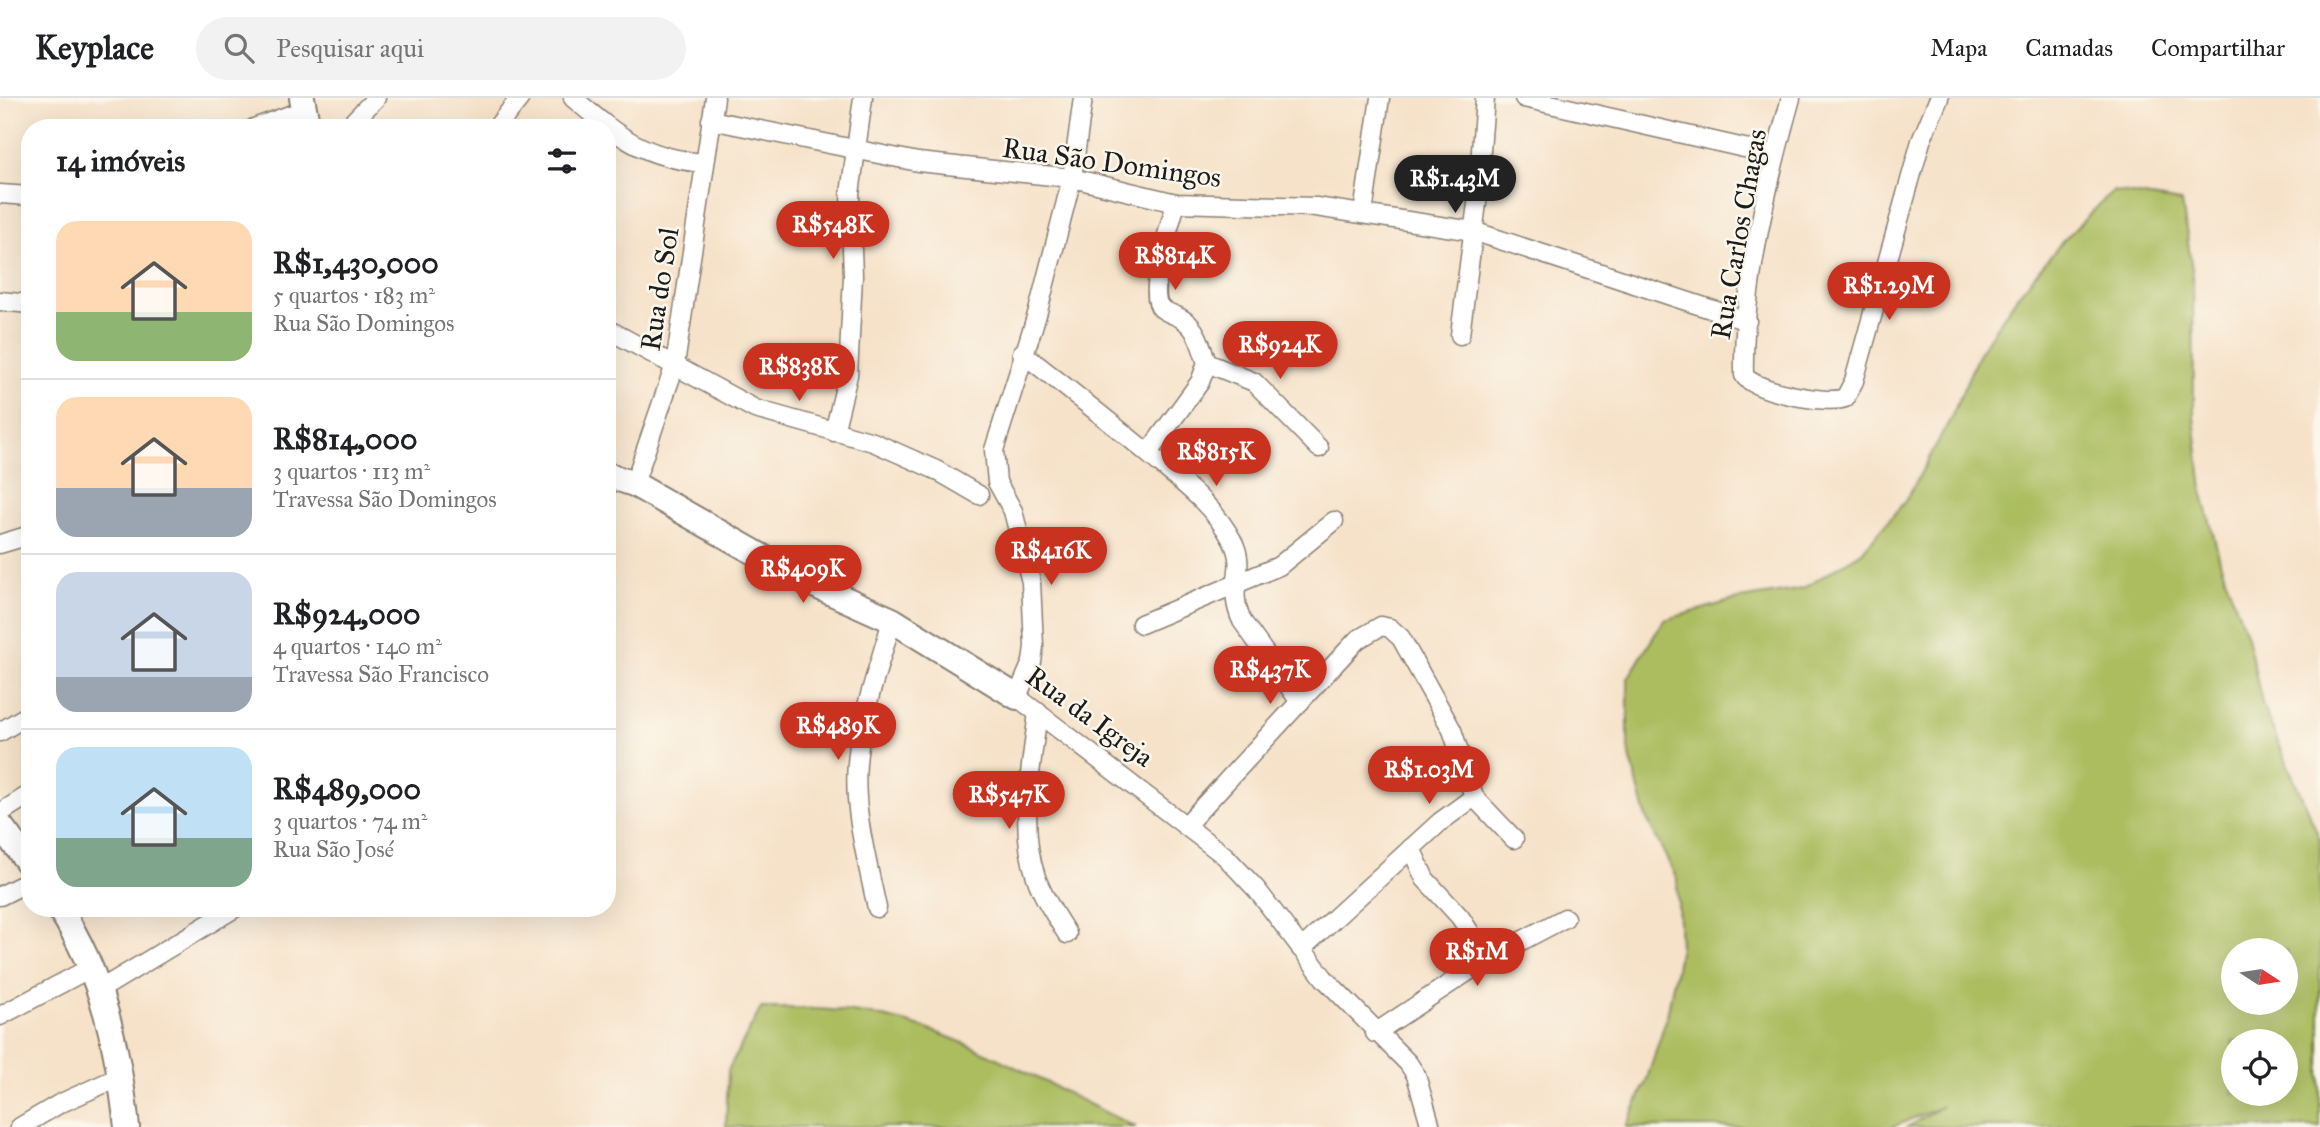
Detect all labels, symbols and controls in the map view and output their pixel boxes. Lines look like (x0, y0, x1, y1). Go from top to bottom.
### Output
search box (196, 17, 686, 80)
text: Keyplace (35, 28, 154, 68)
icon: search (220, 29, 258, 67)
text: Pesquisar aqui (276, 32, 424, 64)
text: Mapa (1930, 33, 1987, 63)
text: Camadas (2025, 33, 2113, 63)
text: Compartilhar (2151, 33, 2285, 63)
street label: Rua Carlos Chagas (1703, 126, 1774, 342)
street label: Rua São Domingos (1000, 130, 1224, 195)
icon: filters (543, 142, 581, 180)
text: 14 imóveis (56, 143, 185, 179)
pin: R$1.43M (1390, 156, 1520, 215)
text: R$1.43M (1410, 164, 1500, 192)
pin: R$548K (776, 202, 890, 261)
text: R$548K (792, 210, 874, 238)
street label: Rua do Sol (632, 224, 687, 353)
pin: R$814K (1118, 232, 1232, 292)
text: R$814K (1135, 241, 1215, 269)
text: R$1,430,000 (273, 245, 439, 281)
icon: home (112, 249, 196, 333)
pin: R$1.29M (1824, 262, 1954, 322)
text: R$1.29M (1843, 271, 1935, 299)
text: 5 quartos · 183 m² (273, 281, 435, 309)
text: Rua São Domingos (273, 309, 454, 337)
pin: R$924K (1223, 322, 1337, 381)
text: R$924K (1239, 330, 1321, 358)
pin: R$838K (742, 344, 856, 403)
text: R$838K (759, 352, 839, 380)
text: R$814,000 (273, 421, 417, 457)
icon: home (112, 425, 196, 509)
pin: R$815K (1159, 428, 1273, 488)
text: R$815K (1177, 437, 1255, 465)
text: 3 quartos · 113 m² (273, 457, 430, 485)
text: Travessa São Domingos (273, 485, 497, 513)
pin: R$416K (994, 528, 1108, 587)
text: R$416K (1011, 536, 1091, 564)
pin: R$409K (746, 546, 860, 605)
text: R$409K (761, 554, 845, 582)
text: R$924,000 (273, 596, 421, 632)
icon: home (112, 600, 196, 684)
text: 4 quartos · 140 m² (273, 632, 442, 660)
pin: R$437K (1213, 646, 1327, 706)
text: R$437K (1230, 655, 1310, 683)
street label: Rua da Igreja (1019, 658, 1161, 775)
text: Travessa São Francisco (273, 660, 489, 688)
pin: R$489K (781, 702, 895, 762)
text: R$489K (796, 711, 880, 739)
pin: R$1.03M (1364, 746, 1494, 806)
text: R$1.03M (1384, 755, 1474, 783)
text: R$489,000 (273, 771, 421, 807)
pin: R$547K (952, 772, 1066, 831)
icon: home (112, 775, 196, 859)
text: R$547K (969, 780, 1049, 808)
text: 3 quartos · 74 m² (273, 807, 428, 835)
text: Rua São José (273, 835, 394, 863)
pin: R$1M (1436, 928, 1518, 988)
text: R$1M (1446, 937, 1508, 965)
north arrow (2221, 938, 2298, 1015)
map controls (2221, 938, 2298, 1106)
button: locate (2221, 1029, 2298, 1106)

